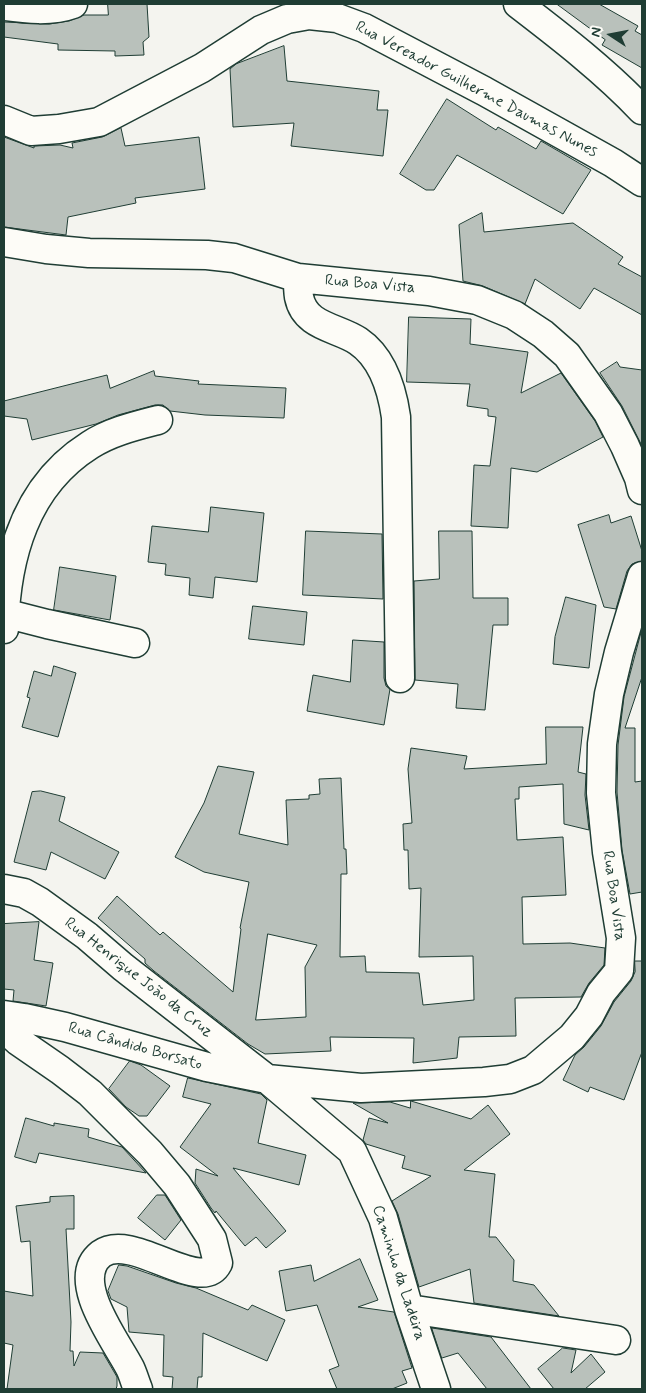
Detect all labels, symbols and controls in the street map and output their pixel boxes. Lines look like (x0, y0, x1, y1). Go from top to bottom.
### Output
north arrow (586, 10, 636, 60)
street label: Rua Vereador Guilherme Daumas Nunes (352, 18, 600, 162)
street label: Rua Boa Vista (324, 271, 416, 299)
street label: Rua Boa Vista (597, 850, 629, 942)
street label: Rua Henrique João da Cruz (60, 914, 216, 1042)
street label: Rua Cândido Borsato (66, 1019, 204, 1075)
street label: Caminho da Ladeira (367, 1203, 429, 1343)

